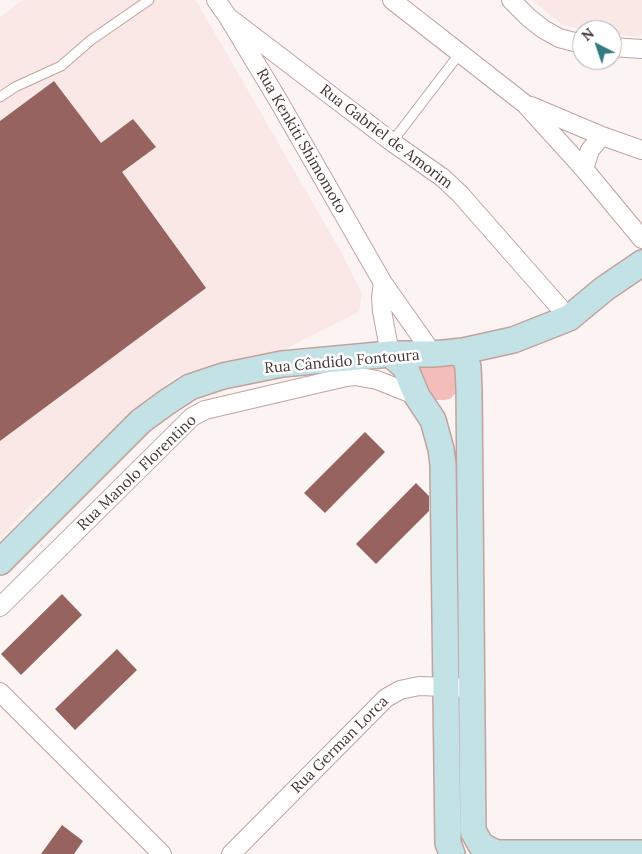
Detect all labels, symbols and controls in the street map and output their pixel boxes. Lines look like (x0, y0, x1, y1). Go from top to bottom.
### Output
north arrow (572, 20, 622, 70)
text: N (578, 24, 598, 45)
street label: Rua Kenkiti Shimomoto (252, 65, 350, 217)
street label: Rua Gabriel de Amorim (316, 81, 456, 193)
street label: Rua Cândido Fontoura (264, 346, 420, 378)
street label: Rua Manolo Florentino (74, 411, 200, 535)
street label: Rua German Lorca (288, 693, 392, 797)

